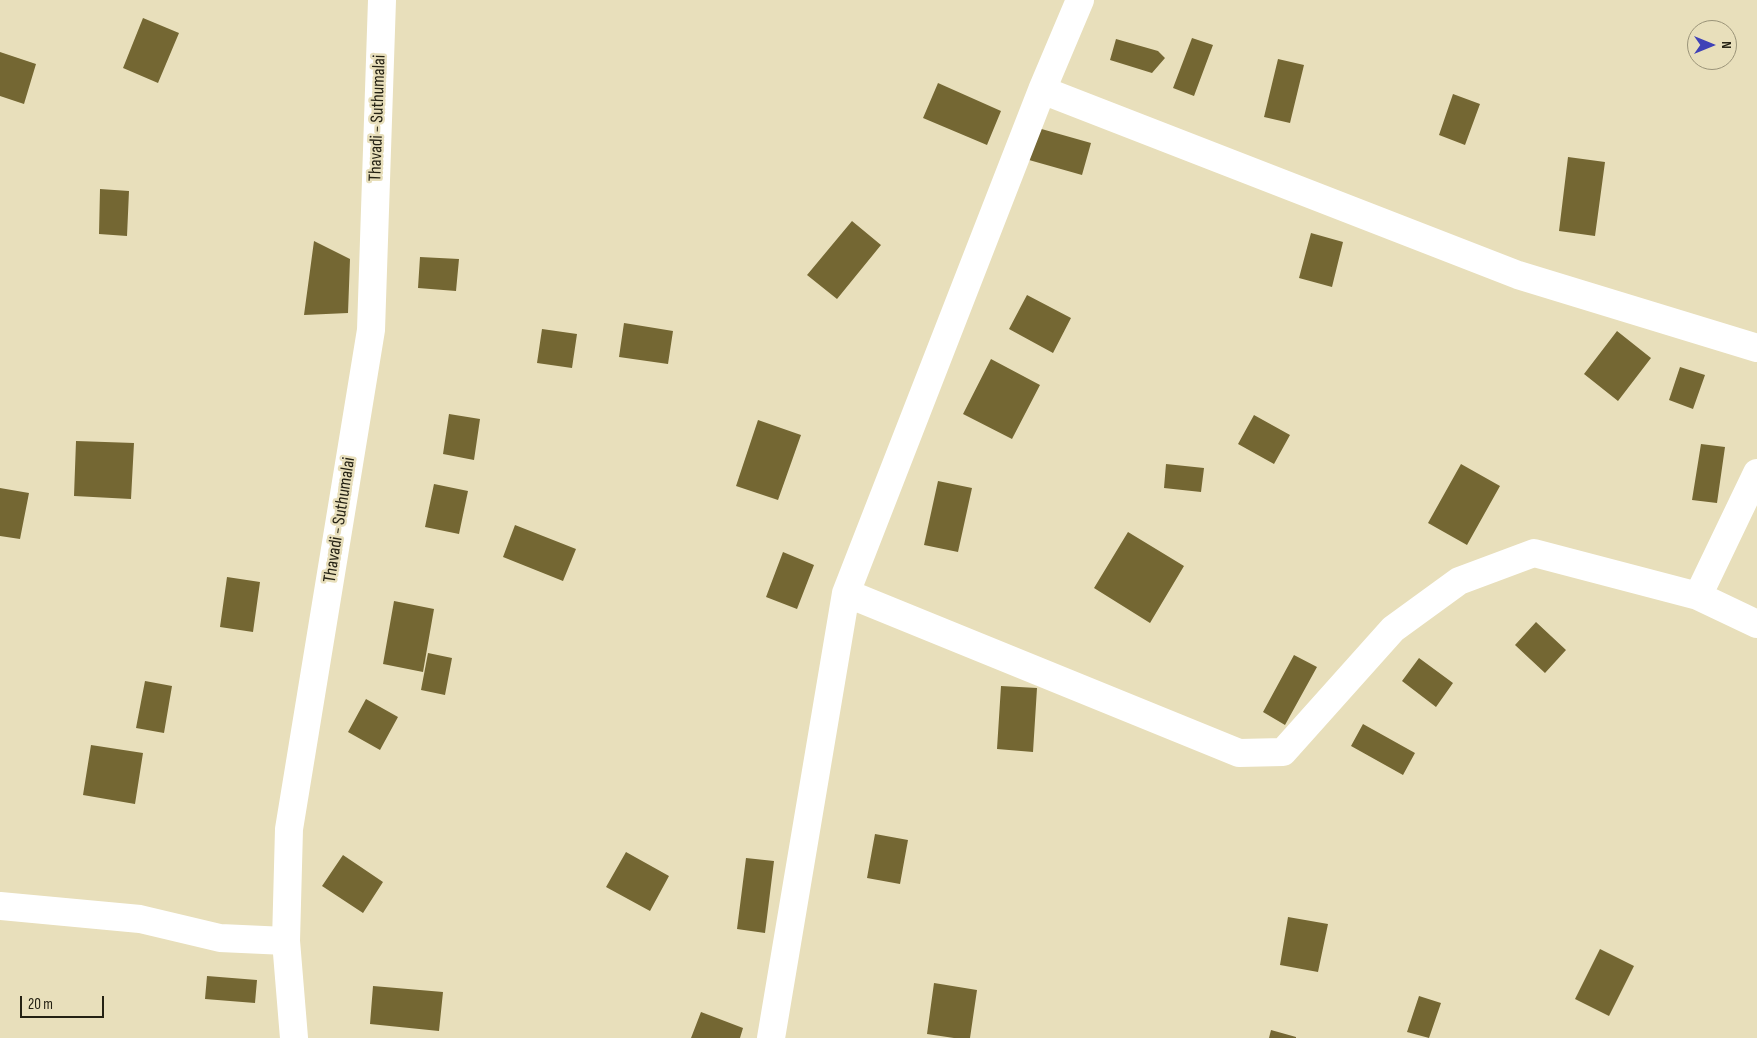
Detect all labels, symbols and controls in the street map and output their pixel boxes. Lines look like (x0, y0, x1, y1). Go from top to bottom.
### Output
north arrow (1687, 20, 1737, 70)
text: N (1718, 41, 1735, 49)
street label: Thavadi - Suthumalai (365, 54, 391, 182)
street label: Thavadi - Suthumalai (319, 456, 361, 584)
scale bar (22, 986, 106, 1018)
text: 20 m (28, 995, 53, 1014)

